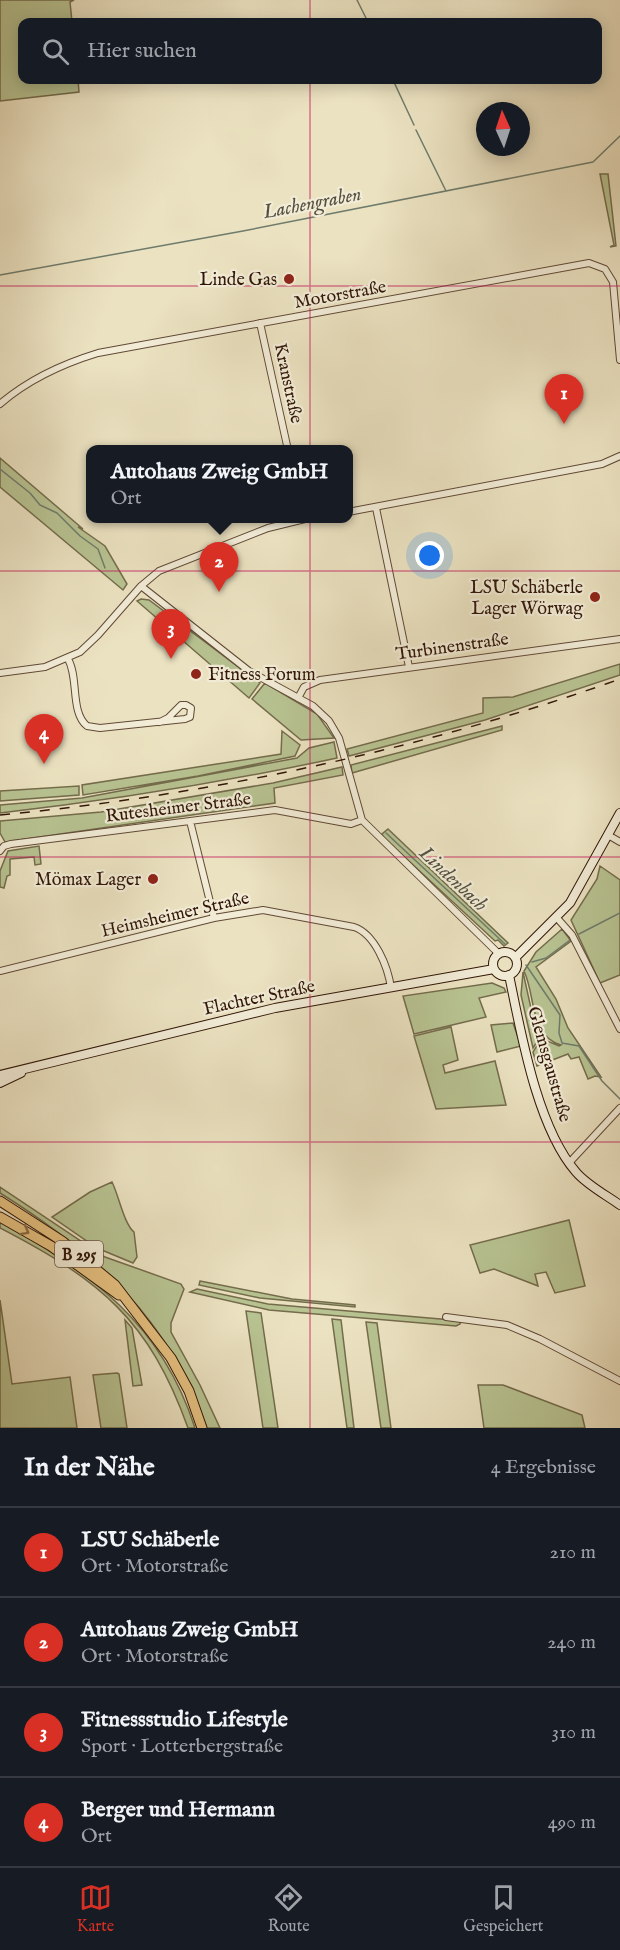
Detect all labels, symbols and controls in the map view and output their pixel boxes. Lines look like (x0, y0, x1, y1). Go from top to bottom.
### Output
search box (18, 18, 602, 84)
icon: search (39, 35, 72, 68)
text: Hier suchen (87, 37, 197, 65)
north arrow (476, 102, 530, 156)
water label: Lachengraben (260, 182, 364, 226)
place label: Linde Gas (200, 269, 277, 292)
marker: Linde Gas (282, 272, 296, 286)
street label: Motorstraße (292, 276, 388, 315)
street label: Kranstraße (268, 341, 307, 426)
pin: 1 (544, 374, 584, 424)
popup (86, 445, 353, 523)
text: Autohaus Zweig GmbH (111, 458, 328, 486)
text: Ort (111, 486, 142, 511)
your location (415, 541, 444, 570)
pin: 2 (200, 542, 238, 592)
place label: LSU Schäberle Lager Wörwag (470, 577, 583, 621)
marker: LSU Schäberle Lager Wörwag (588, 590, 602, 604)
pin: 3 (152, 610, 190, 659)
street label: Turbinenstraße (394, 628, 510, 667)
place label: Fitness Forum (208, 664, 316, 687)
marker: Fitness Forum (189, 667, 203, 681)
pin: 4 (24, 714, 63, 764)
street label: Rutesheimer Straße (104, 788, 252, 829)
water label: Lindenbach (413, 840, 493, 918)
place label: Mömax Lager (35, 869, 141, 892)
marker: Mömax Lager (146, 872, 160, 886)
street label: Heimsheimer Straße (99, 887, 252, 944)
street label: Flachter Straße (201, 975, 317, 1022)
street label: Glemsgaustraße (521, 1004, 576, 1125)
one-way arrow (19, 1224, 30, 1235)
road number: B 295 (55, 1241, 103, 1267)
text: In der Nähe (24, 1451, 155, 1484)
text: 4 Ergebnisse (491, 1455, 596, 1480)
text: LSU Schäberle (81, 1526, 219, 1554)
text: 1 (40, 1540, 47, 1565)
text: 210 m (550, 1540, 596, 1565)
text: Ort · Motorstraße (81, 1554, 229, 1579)
text: Autohaus Zweig GmbH (81, 1616, 299, 1644)
text: 2 (39, 1630, 48, 1655)
text: 240 m (547, 1630, 596, 1655)
text: Ort · Motorstraße (81, 1644, 229, 1669)
text: Fitnessstudio Lifestyle (81, 1706, 288, 1734)
text: 3 (40, 1720, 47, 1745)
text: 310 m (552, 1720, 596, 1745)
text: Sport · Lotterbergstraße (81, 1734, 283, 1759)
text: Berger und Hermann (81, 1796, 275, 1824)
text: 4 (39, 1810, 48, 1835)
text: 490 m (548, 1810, 596, 1835)
text: Ort (81, 1824, 112, 1849)
tab: Karte (77, 1881, 114, 1937)
tab: Route (268, 1881, 310, 1937)
tab: Gespeichert (463, 1881, 543, 1937)

